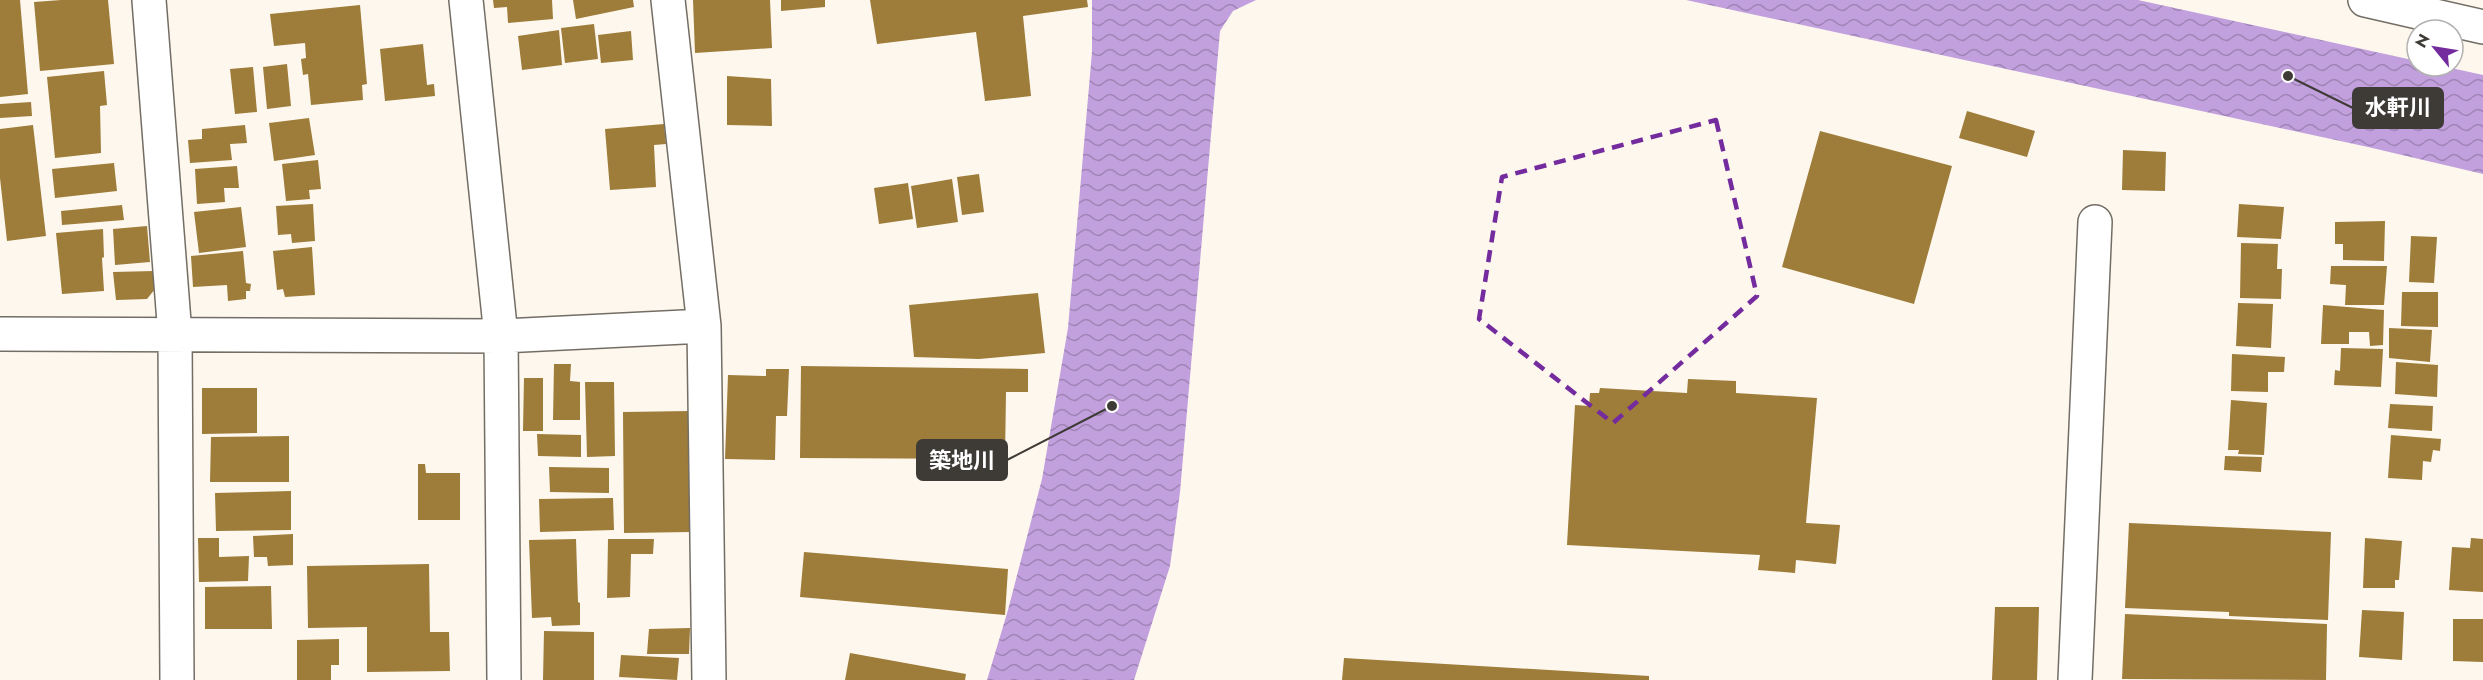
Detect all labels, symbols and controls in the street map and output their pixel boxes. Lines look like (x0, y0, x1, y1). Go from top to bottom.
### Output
north arrow (2405, 18, 2465, 78)
text: N (2409, 29, 2436, 52)
callout: 水軒川 (2353, 88, 2443, 128)
text: 水軒川 (2365, 91, 2431, 123)
callout: 築地川 (917, 440, 1007, 480)
text: 築地川 (929, 444, 995, 476)

